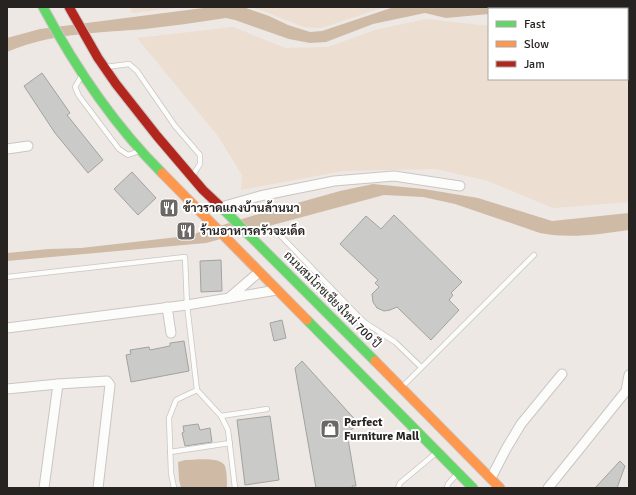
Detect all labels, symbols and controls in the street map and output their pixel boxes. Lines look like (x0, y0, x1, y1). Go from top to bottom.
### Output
legend (488, 8, 628, 80)
text: Fast (524, 17, 545, 32)
text: Slow (524, 37, 549, 52)
text: Jam (524, 57, 545, 72)
restaurant icon: ข้าวราดแกงบ้านล้านนา (158, 197, 180, 219)
place label: ข้าวราดแกงบ้านล้านนา (183, 200, 300, 216)
restaurant icon: ร้านอาหารครัวจะเด็ด (175, 220, 197, 242)
place label: ร้านอาหารครัวจะเด็ด (200, 223, 305, 239)
street label: ถนนสมโภชเชียงใหม่ 700 ปี (280, 248, 384, 352)
place label: Perfect Furniture Mall (344, 415, 420, 444)
shop icon: Perfect Furniture Mall (319, 418, 341, 440)

